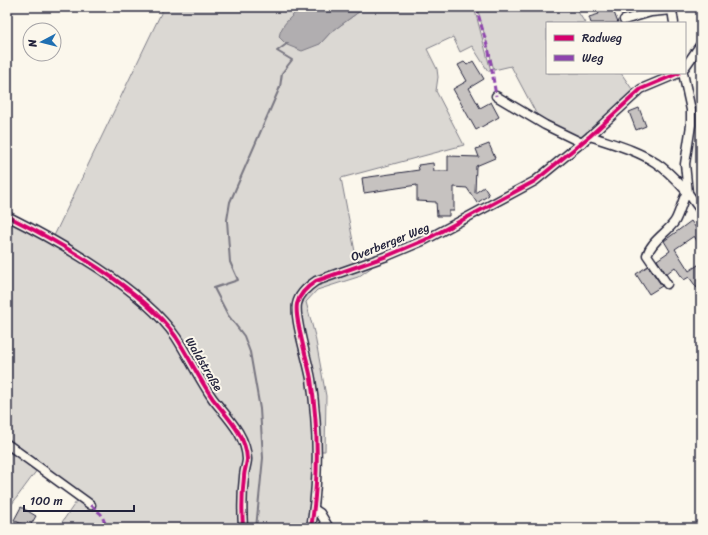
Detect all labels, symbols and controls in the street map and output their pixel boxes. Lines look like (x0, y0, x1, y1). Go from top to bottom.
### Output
north arrow (22, 22, 62, 62)
legend (546, 22, 686, 74)
text: Radweg (582, 27, 622, 49)
text: N (23, 38, 43, 49)
text: Weg (582, 47, 603, 69)
street label: Overberger Weg (347, 216, 433, 268)
street label: Waldstraße (179, 333, 229, 396)
scale bar (24, 487, 134, 513)
text: 100 m (30, 490, 63, 512)

